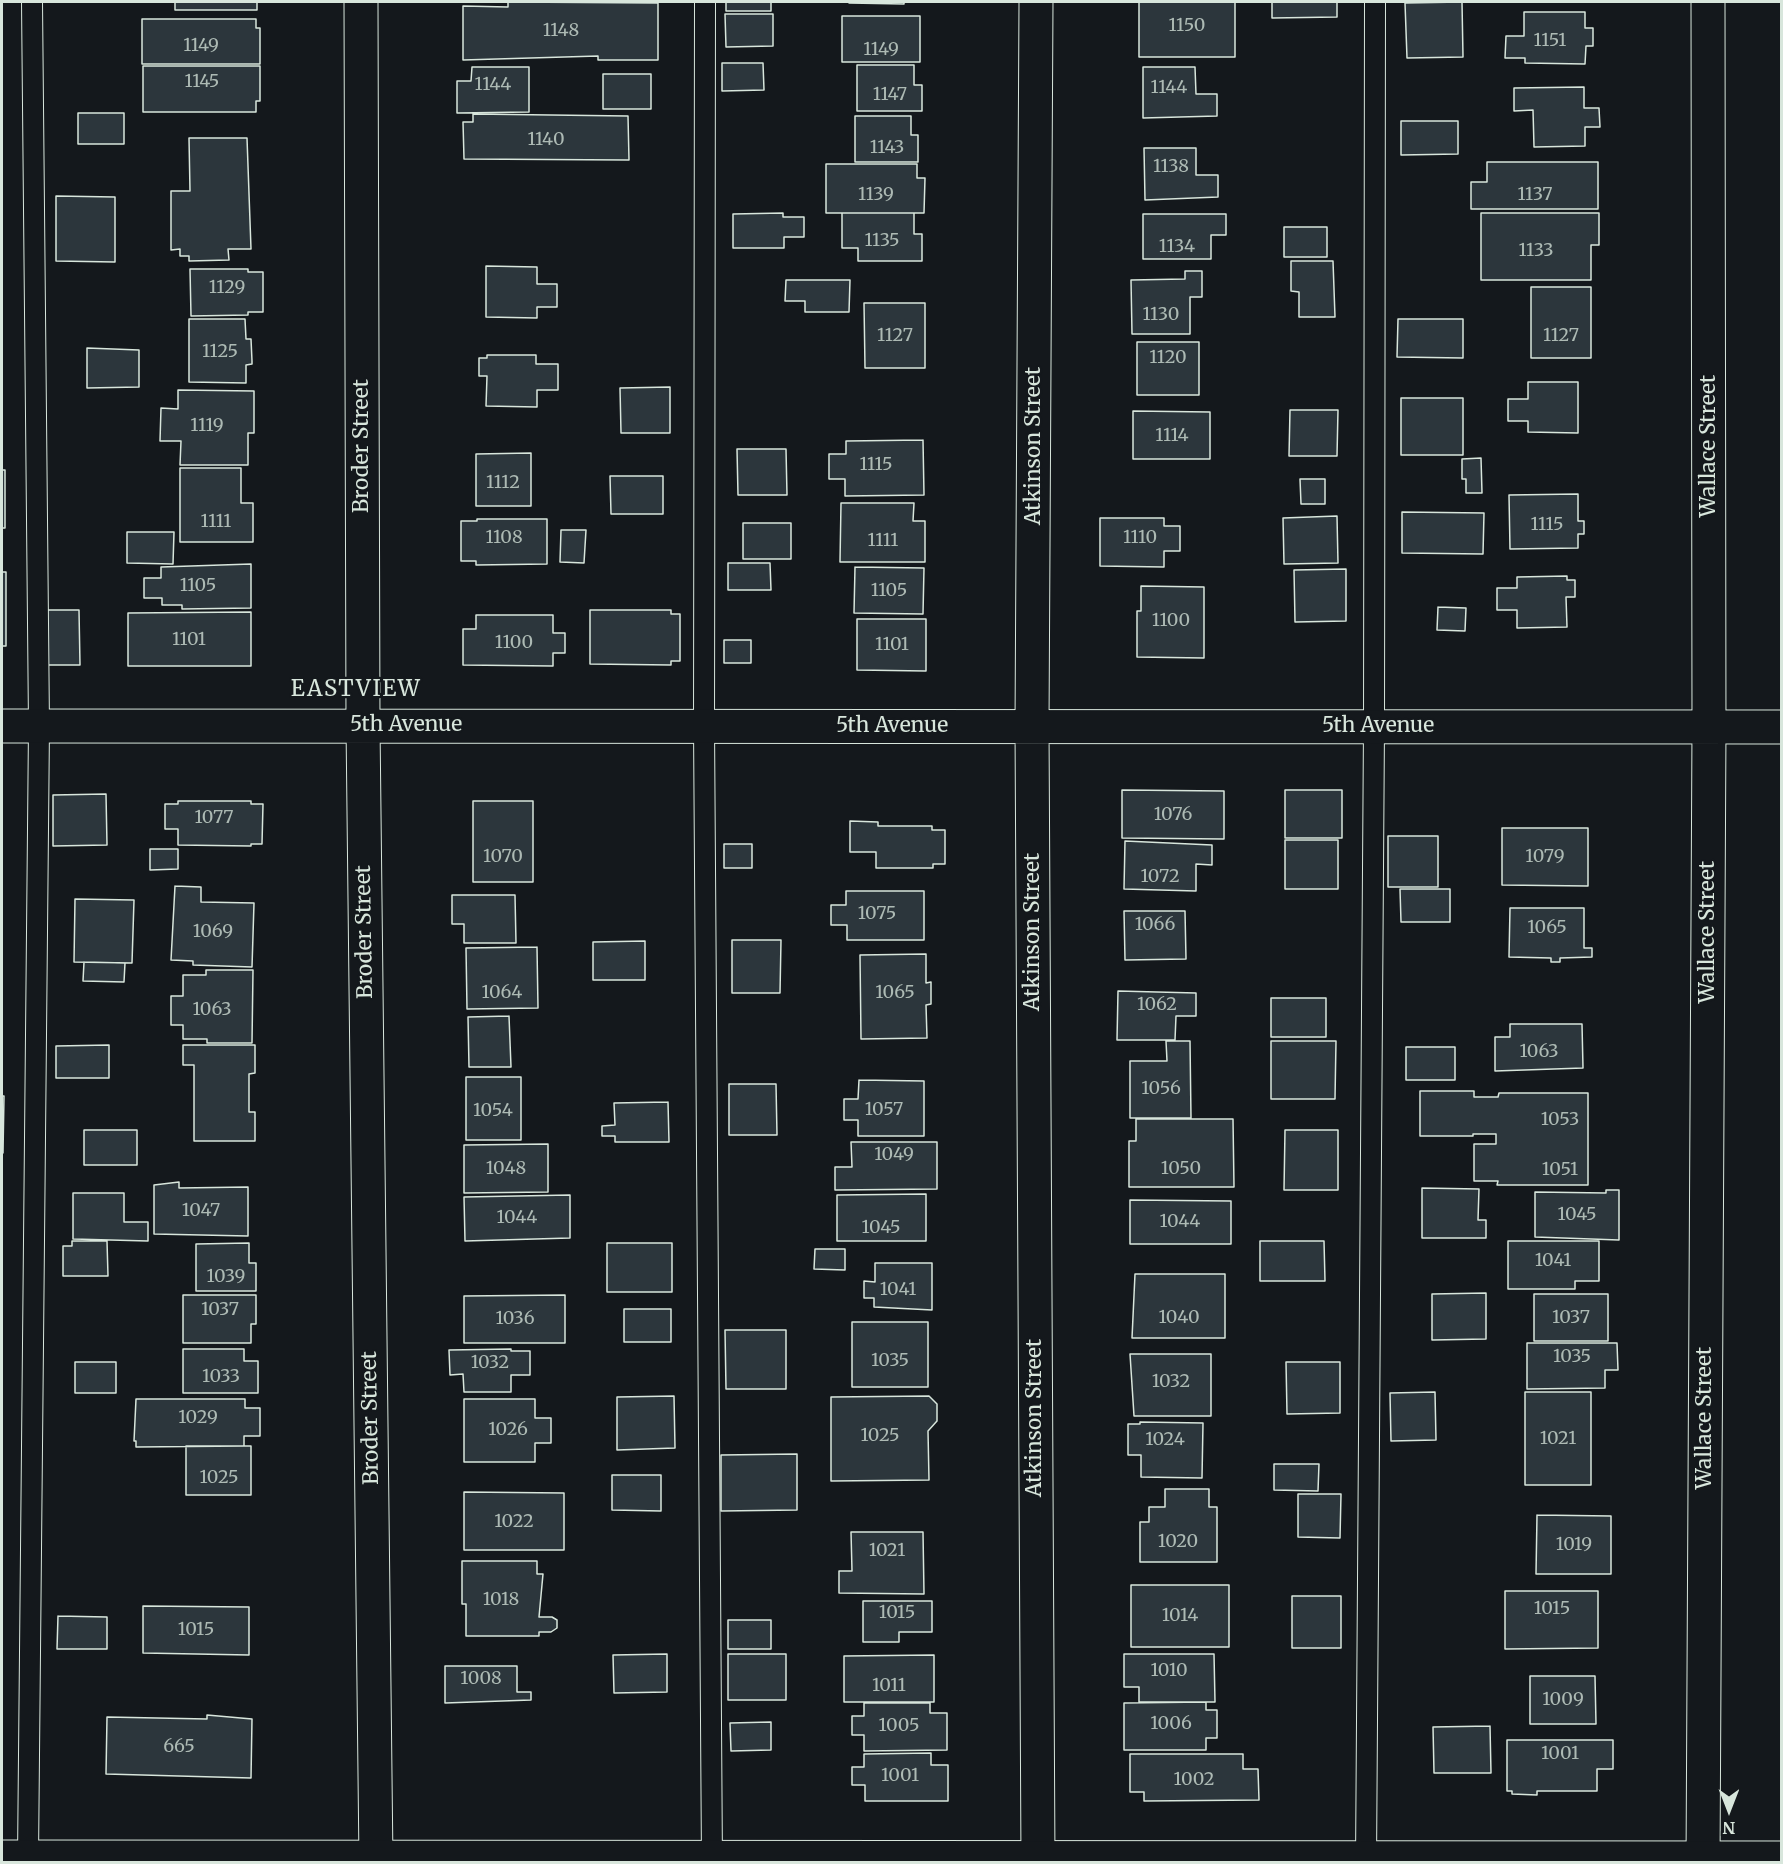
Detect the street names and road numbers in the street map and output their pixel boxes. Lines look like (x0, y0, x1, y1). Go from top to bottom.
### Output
street label: Atkinson Street (1021, 367, 1047, 525)
street label: Wallace Street (1696, 375, 1722, 517)
street label: Broder Street (349, 379, 375, 513)
street label: 5th Avenue (350, 712, 462, 738)
street label: 5th Avenue (836, 713, 948, 739)
street label: 5th Avenue (1322, 713, 1434, 739)
street label: Atkinson Street (1020, 853, 1046, 1011)
street label: Wallace Street (1695, 861, 1721, 1003)
street label: Broder Street (351, 865, 379, 999)
street label: Atkinson Street (1022, 1339, 1048, 1497)
street label: Wallace Street (1692, 1347, 1718, 1489)
street label: Broder Street (357, 1351, 385, 1485)

